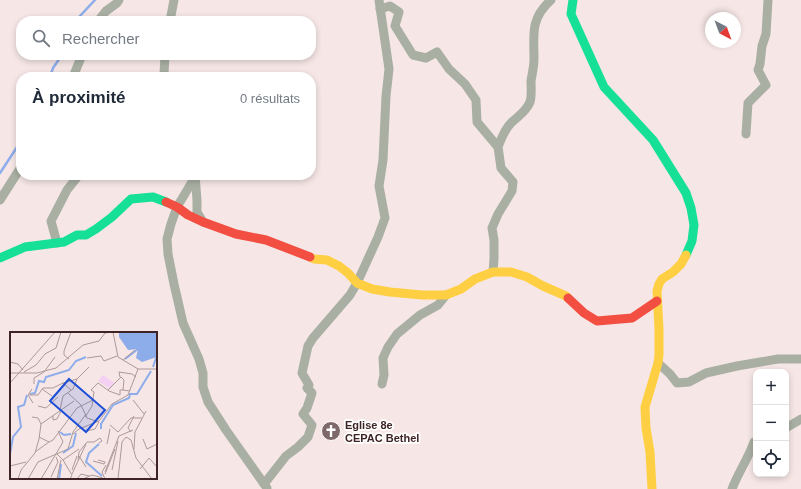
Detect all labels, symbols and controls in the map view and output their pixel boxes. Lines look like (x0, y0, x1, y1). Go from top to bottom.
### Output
north arrow (705, 12, 741, 48)
search box (16, 16, 316, 60)
icon: search (30, 27, 52, 49)
text: Rechercher (62, 30, 140, 47)
text: À proximité (32, 88, 126, 107)
text: 0 résultats (240, 91, 300, 106)
inset map (10, 332, 157, 479)
map controls (753, 369, 789, 477)
button: + (753, 369, 789, 405)
button: − (753, 405, 789, 441)
place label: Eglise 8e CEPAC Bethel (345, 419, 419, 444)
church icon: Eglise 8e CEPAC Bethel (320, 420, 342, 442)
button: locate (753, 441, 789, 477)

